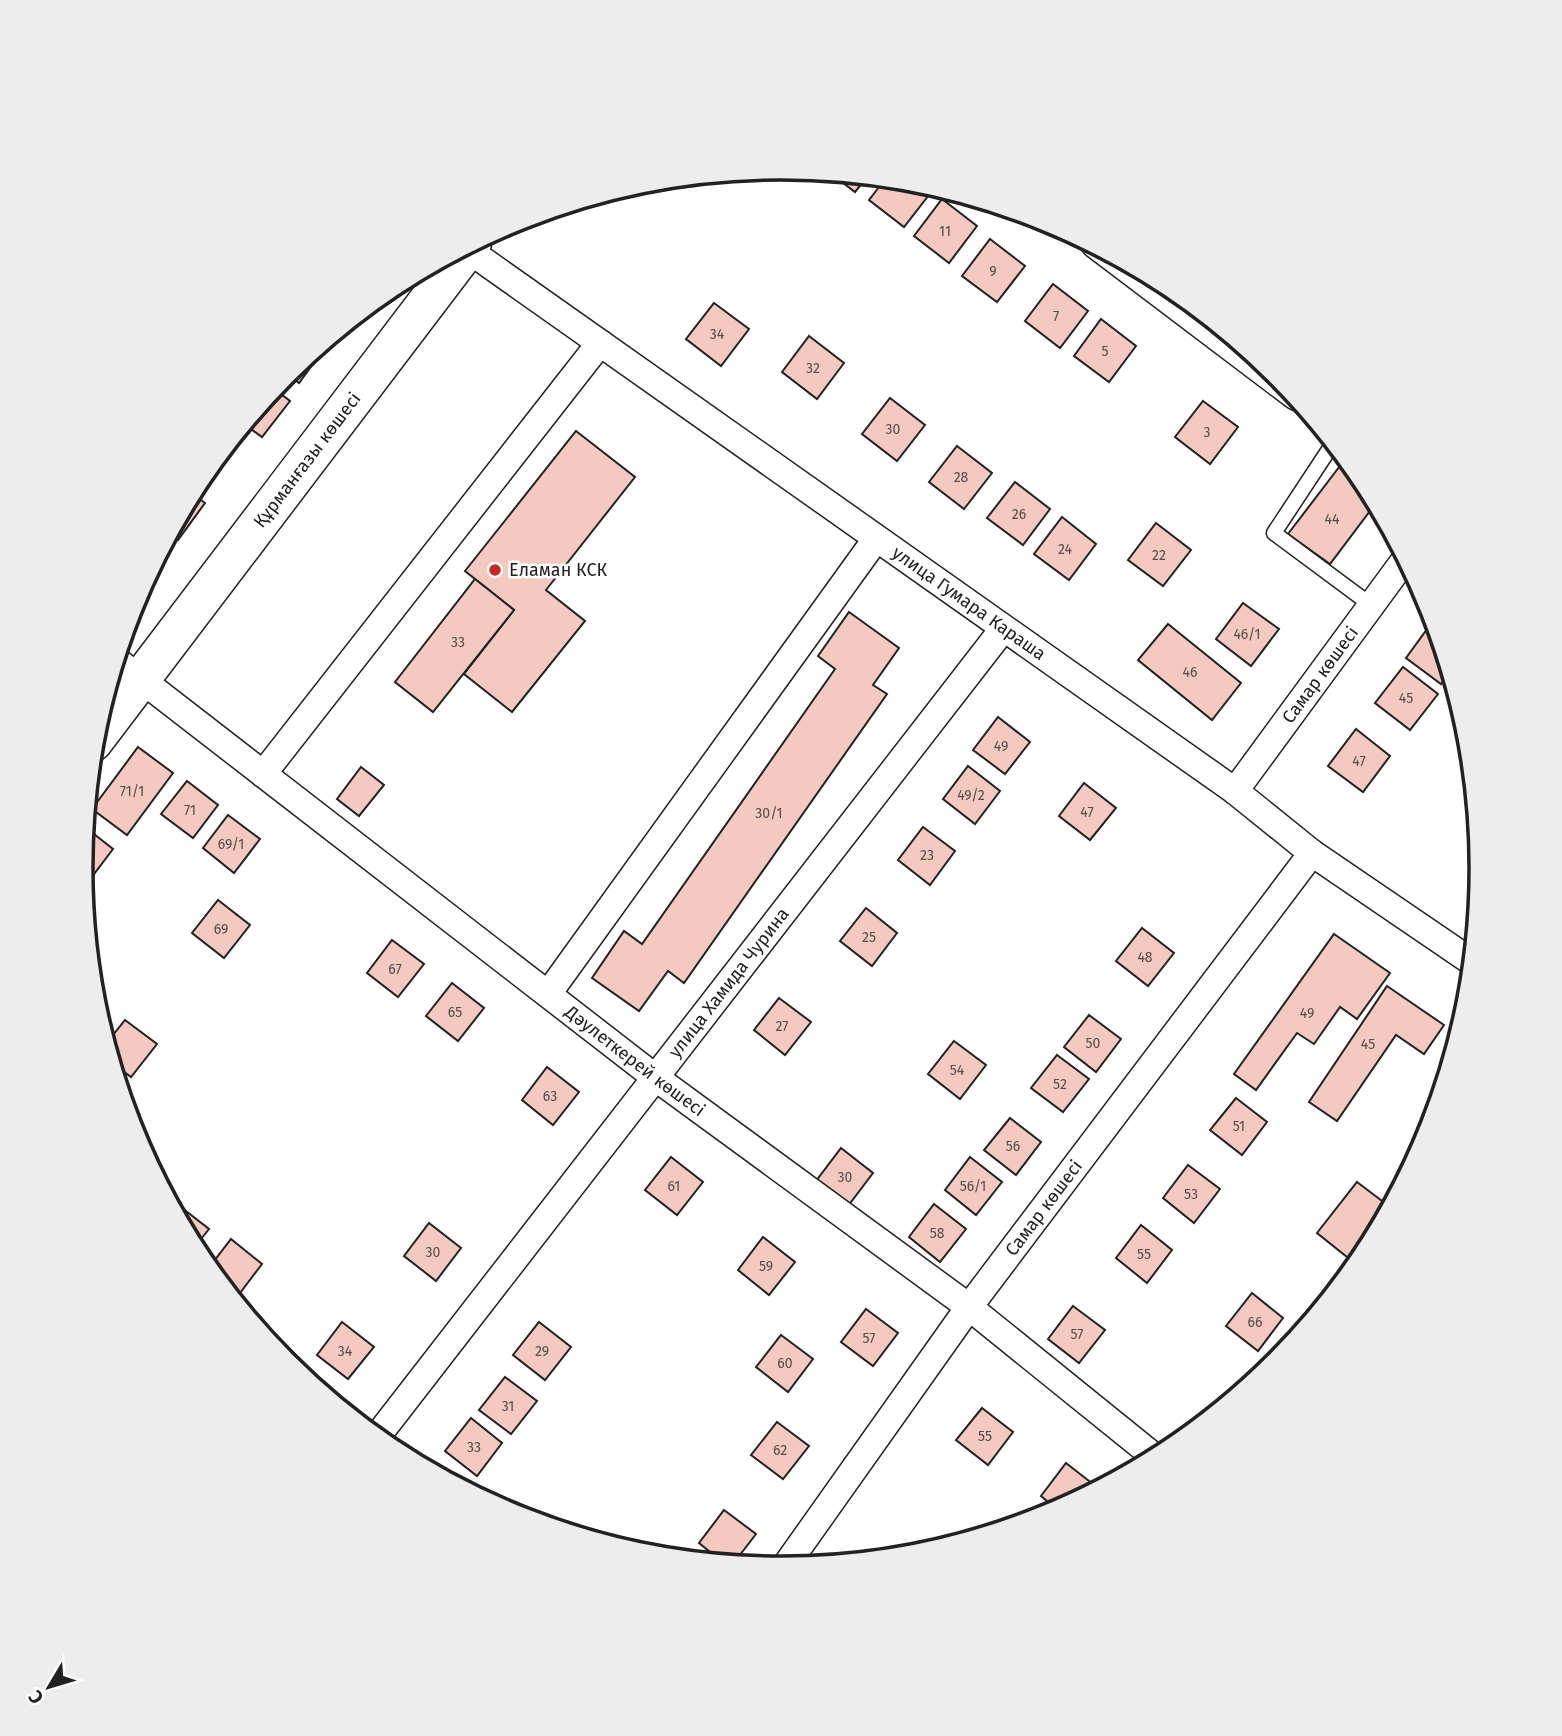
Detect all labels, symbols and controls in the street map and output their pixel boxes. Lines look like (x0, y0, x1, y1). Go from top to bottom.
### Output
house number: 11 (939, 223, 951, 240)
house number: 9 (989, 263, 997, 280)
house number: 7 (1053, 308, 1059, 325)
house number: 34 (710, 326, 725, 343)
house number: 5 (1101, 343, 1109, 360)
house number: 32 (806, 360, 820, 377)
street label: Құрманғазы көшесі (249, 388, 366, 532)
house number: 30 (886, 421, 901, 438)
house number: 3 (1204, 424, 1211, 441)
house number: 28 (954, 469, 969, 486)
house number: 26 (1012, 506, 1026, 523)
house number: 44 (1325, 511, 1340, 528)
street label: улица Гумара Караша (888, 541, 1050, 665)
house number: 24 (1058, 541, 1073, 558)
house number: 22 (1152, 547, 1166, 564)
place label: Еламан КСК (509, 559, 608, 581)
marker: Еламан КСК (487, 562, 503, 578)
street label: Самар көшесі (1277, 622, 1363, 728)
house number: 46/1 (1233, 626, 1261, 643)
house number: 33 (451, 634, 465, 651)
house number: 46 (1183, 664, 1197, 681)
house number: 45 (1399, 690, 1413, 707)
house number: 49 (994, 738, 1008, 755)
house number: 47 (1352, 753, 1366, 770)
house number: 71/1 (120, 783, 144, 800)
house number: 49/2 (957, 787, 985, 804)
house number: 71 (184, 802, 196, 819)
house number: 47 (1080, 804, 1094, 821)
house number: 30/1 (755, 805, 783, 822)
house number: 69/1 (218, 836, 244, 853)
house number: 23 (920, 847, 934, 864)
street label: улица Хамида Чурина (664, 903, 794, 1062)
house number: 69 (214, 921, 228, 938)
house number: 25 (862, 929, 876, 946)
house number: 48 (1137, 949, 1153, 966)
house number: 67 (388, 961, 402, 978)
street label: Дәулеткерей көшесі (560, 1000, 709, 1121)
house number: 65 (448, 1004, 462, 1021)
house number: 49 (1300, 1005, 1314, 1022)
house number: 27 (775, 1018, 789, 1035)
house number: 50 (1086, 1035, 1101, 1052)
house number: 45 (1361, 1036, 1375, 1053)
house number: 54 (950, 1062, 965, 1079)
house number: 52 (1053, 1076, 1067, 1093)
house number: 63 (543, 1088, 557, 1105)
house number: 51 (1233, 1118, 1245, 1135)
house number: 56 (1006, 1138, 1020, 1155)
street label: Самар көшесі (1000, 1156, 1087, 1260)
house number: 30 (838, 1169, 853, 1186)
house number: 61 (668, 1178, 680, 1195)
house number: 56/1 (960, 1178, 986, 1195)
house number: 53 (1184, 1186, 1198, 1203)
house number: 58 (930, 1225, 945, 1242)
house number: 30 (426, 1244, 441, 1261)
house number: 55 (1137, 1246, 1151, 1263)
house number: 59 (759, 1258, 773, 1275)
house number: 66 (1248, 1314, 1262, 1331)
house number: 57 (1071, 1326, 1083, 1343)
house number: 57 (863, 1330, 875, 1347)
house number: 34 (338, 1343, 353, 1360)
house number: 29 (535, 1343, 549, 1360)
house number: 60 (777, 1355, 793, 1372)
house number: 31 (502, 1398, 514, 1415)
house number: 55 (978, 1428, 992, 1445)
house number: 33 (467, 1439, 481, 1456)
house number: 62 (773, 1442, 787, 1459)
north arrow (14, 1652, 84, 1722)
text: С (24, 1686, 48, 1709)

